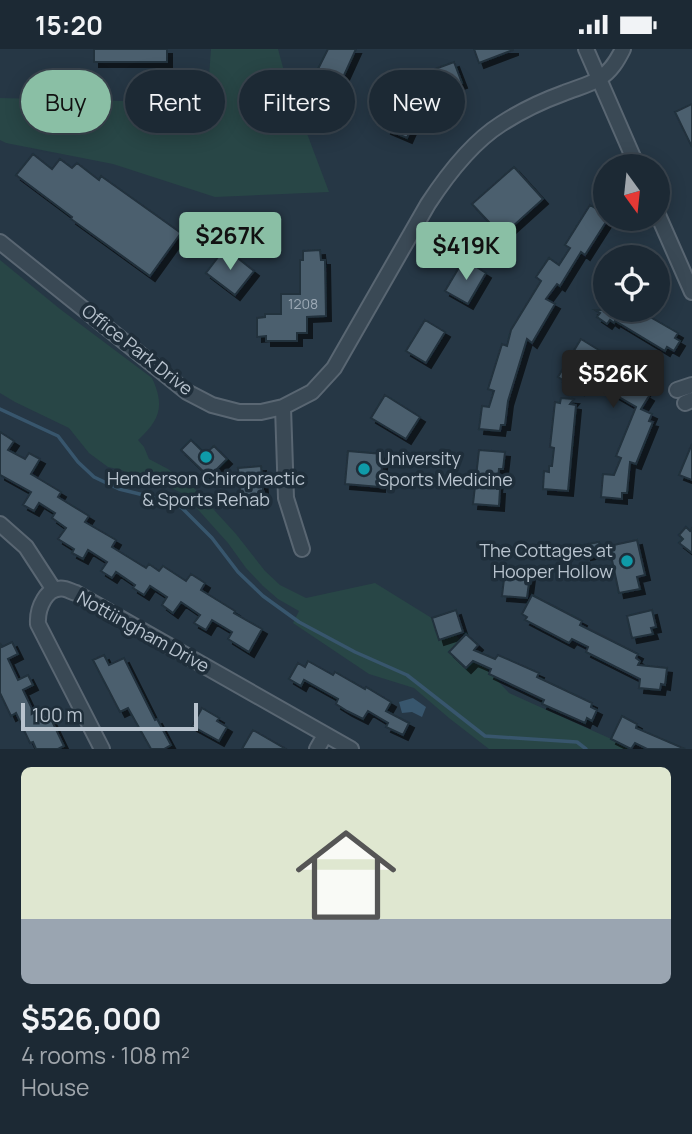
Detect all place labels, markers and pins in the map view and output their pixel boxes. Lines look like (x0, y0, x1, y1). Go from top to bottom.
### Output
pin: $267K (181, 213, 279, 272)
pin: $419K (417, 223, 515, 282)
pin: $526K (564, 351, 662, 410)
place label: University Sports Medicine (378, 446, 513, 491)
marker: Henderson Chiropractic & Sports Rehab (198, 449, 214, 465)
marker: University Sports Medicine (356, 461, 372, 477)
place label: Henderson Chiropractic & Sports Rehab (107, 466, 305, 511)
place label: The Cottages at Hooper Hollow (479, 538, 613, 583)
marker: The Cottages at Hooper Hollow (619, 553, 635, 569)

